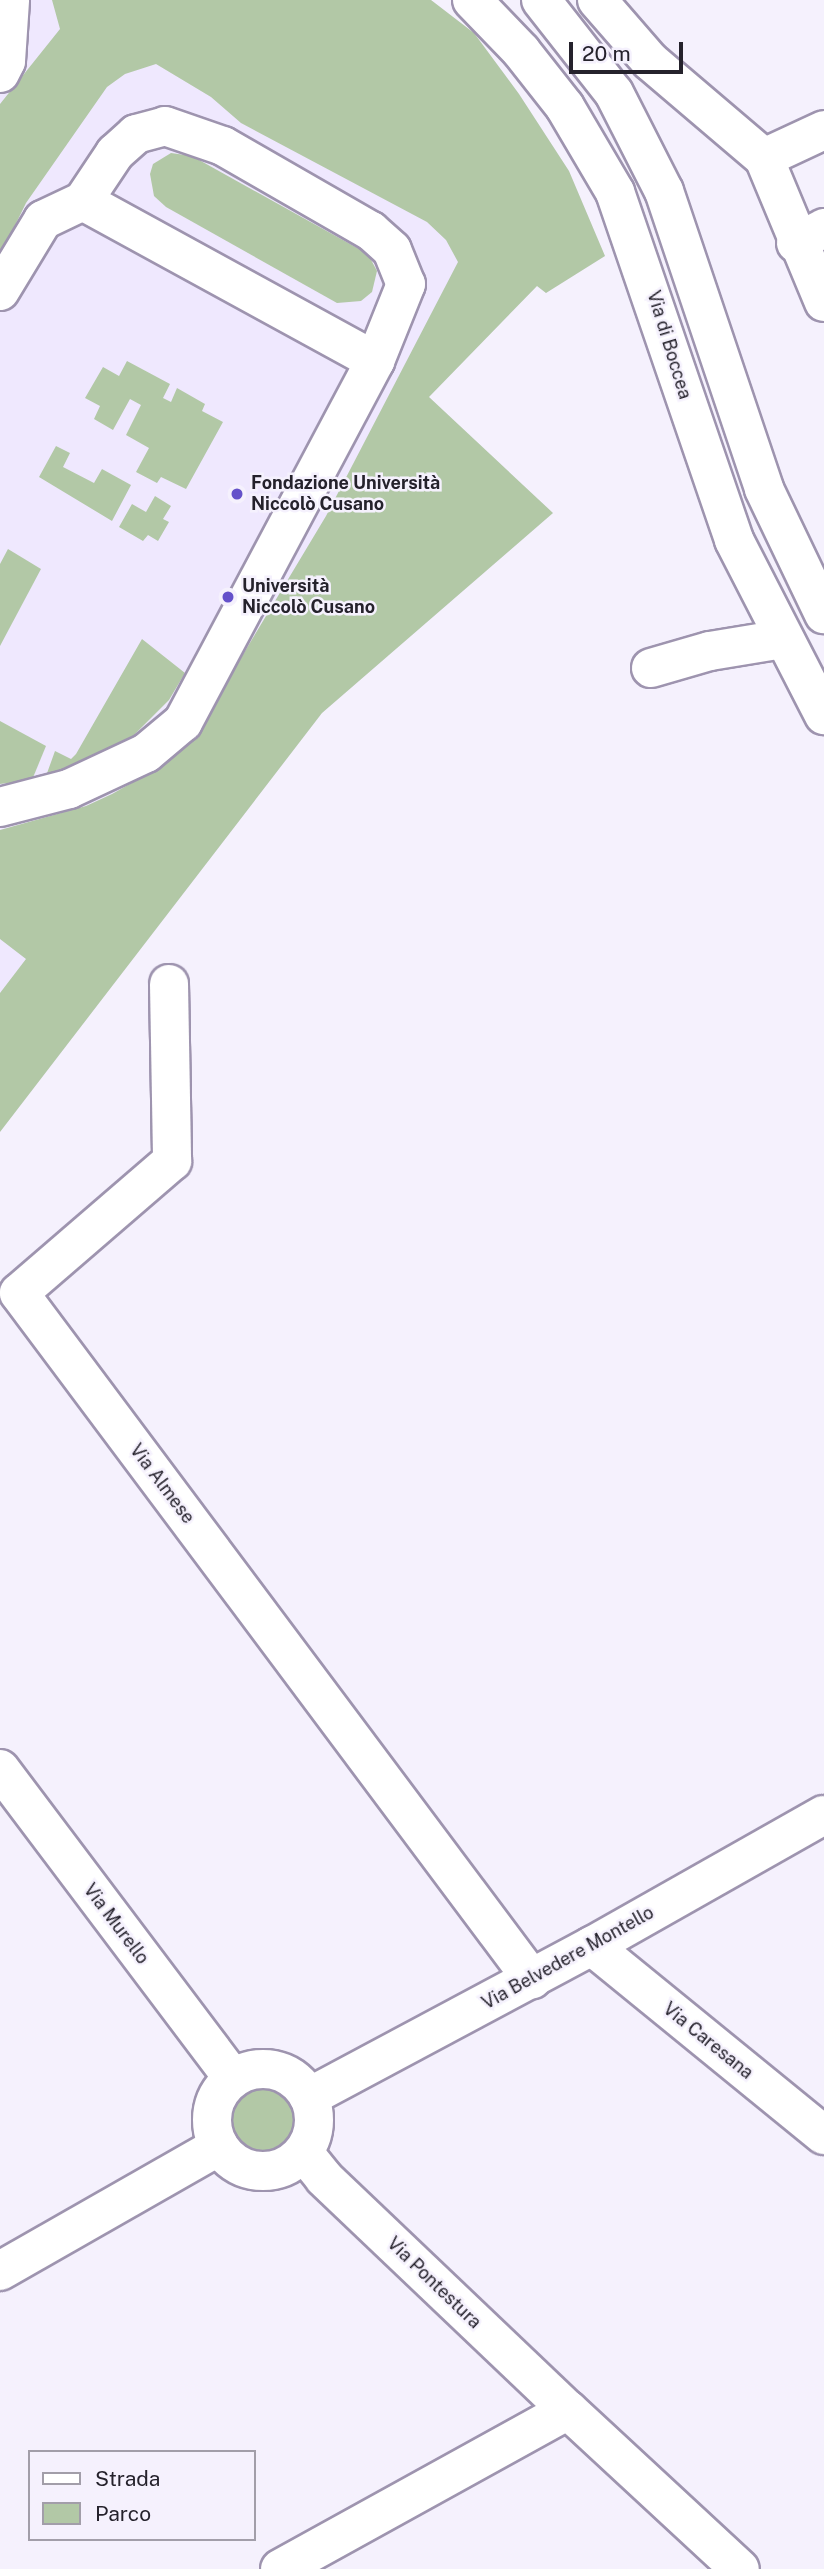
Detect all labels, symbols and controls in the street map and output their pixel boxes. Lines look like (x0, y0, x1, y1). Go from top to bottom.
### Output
scale bar (572, 28, 686, 72)
text: 20 m (582, 41, 631, 66)
street label: Via di Boccea (642, 288, 696, 402)
place label: Fondazione Università Niccolò Cusano (251, 473, 440, 516)
marker: Fondazione Università Niccolò Cusano (229, 486, 245, 502)
place label: Università Niccolò Cusano (242, 576, 375, 618)
marker: Università Niccolò Cusano (220, 589, 236, 605)
street label: Via Almese (125, 1440, 199, 1528)
street label: Via Murello (79, 1880, 153, 1968)
street label: Via Belvedere Montello (478, 1902, 658, 2014)
street label: Via Caresana (659, 1998, 757, 2084)
street label: Via Pontestura (383, 2233, 485, 2333)
legend (28, 2450, 256, 2541)
text: Strada (95, 2466, 160, 2491)
text: Parco (95, 2501, 151, 2526)

